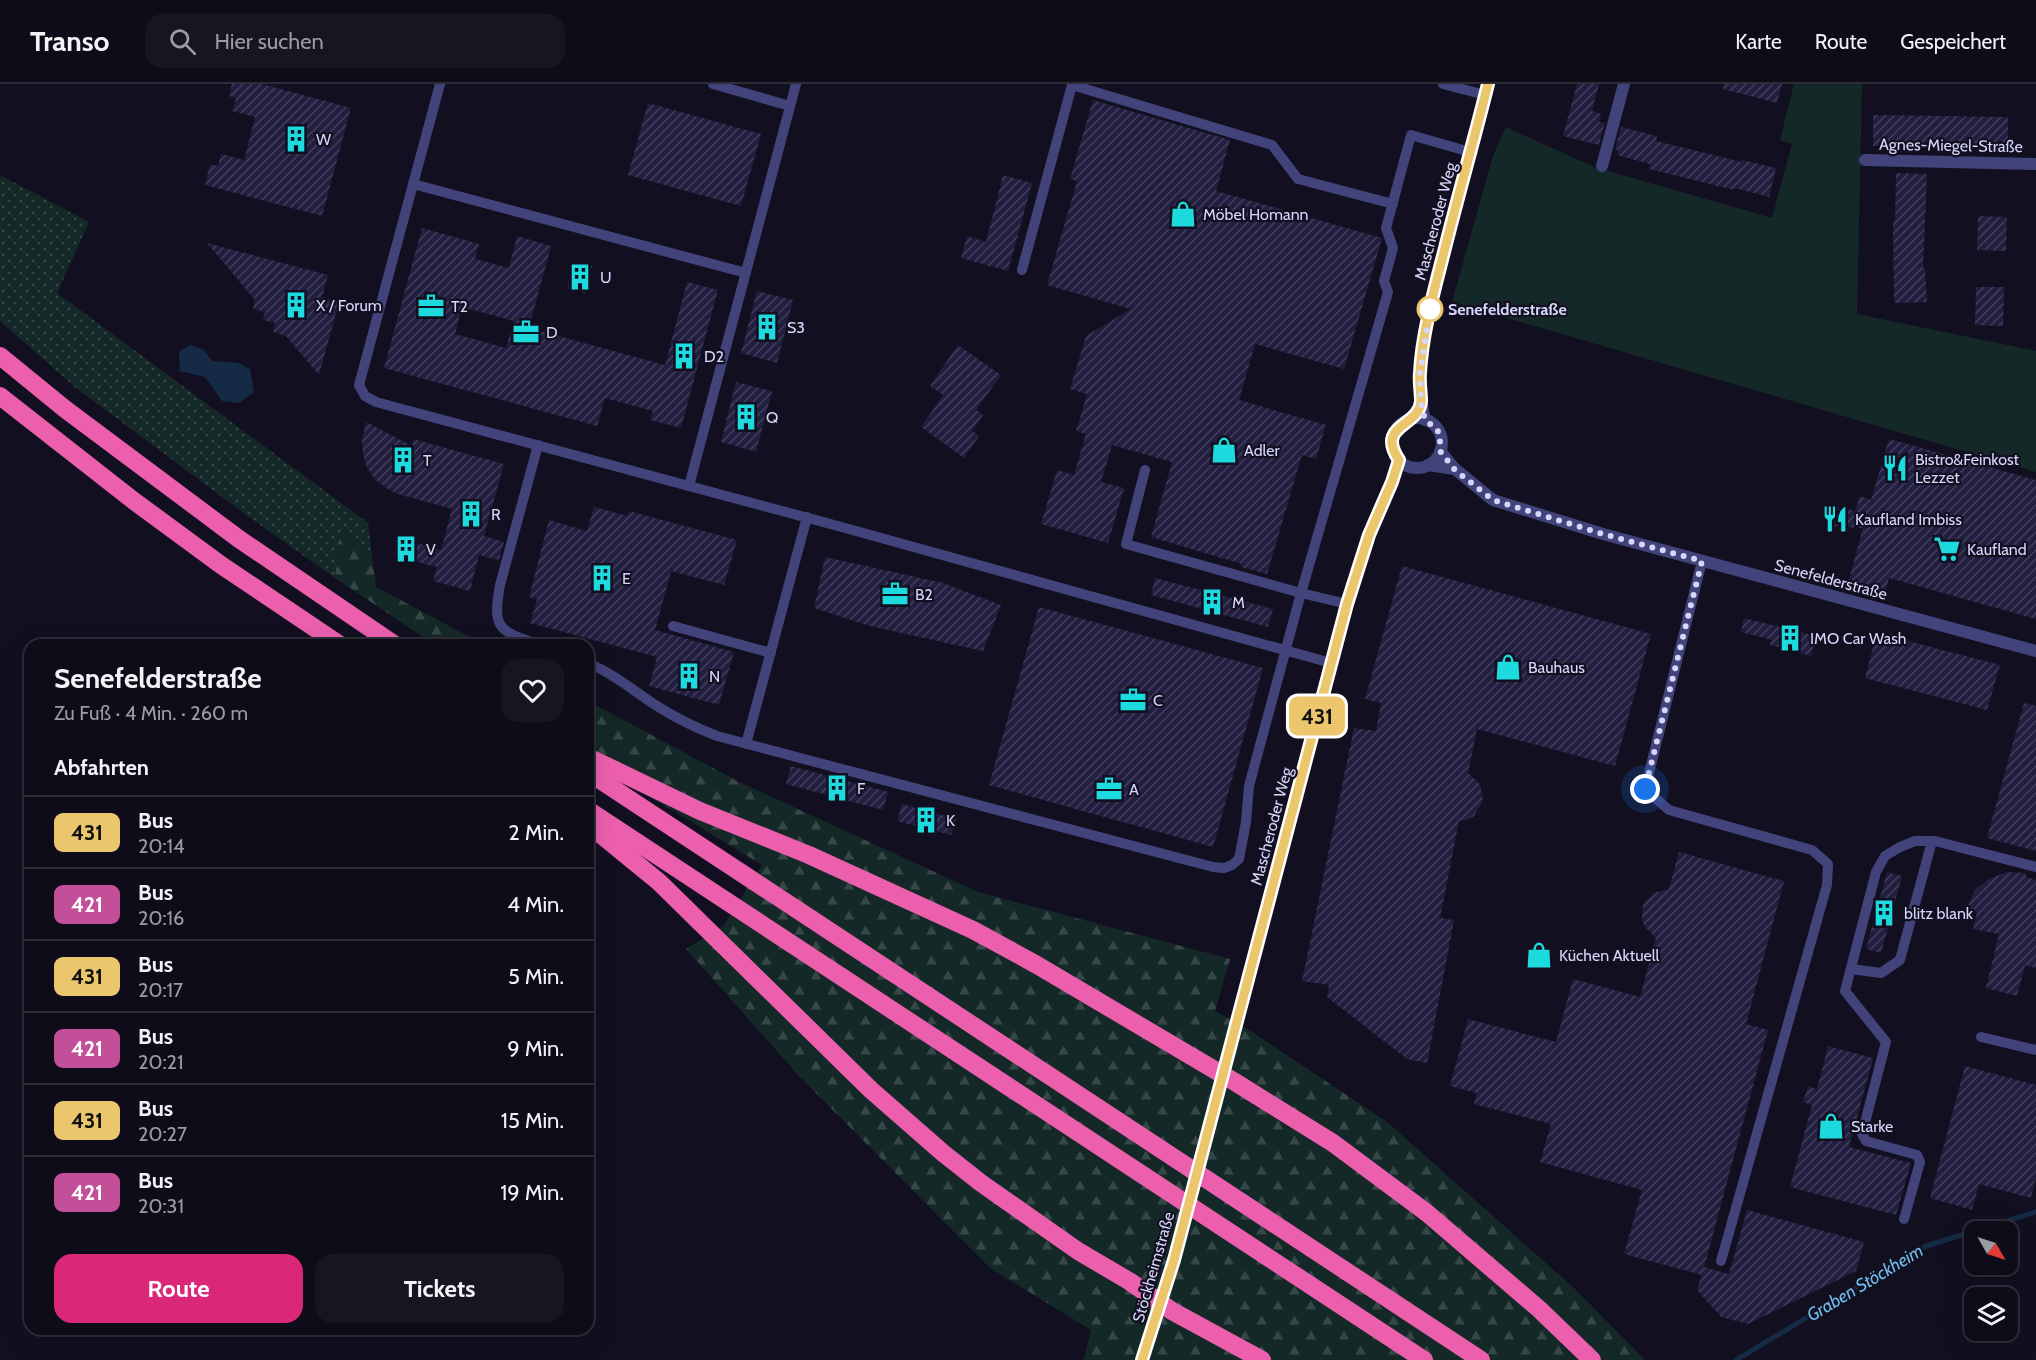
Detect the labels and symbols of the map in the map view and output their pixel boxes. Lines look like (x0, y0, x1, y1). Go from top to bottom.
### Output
building icon: W (281, 124, 311, 154)
place label: W (316, 130, 332, 149)
street label: Agnes-Miegel-Straße (1879, 135, 2023, 156)
street label: Mascheroder Weg (1411, 159, 1461, 282)
shop icon: Möbel Homann (1168, 199, 1198, 229)
place label: Möbel Homann (1203, 205, 1309, 224)
building icon: U (565, 262, 595, 292)
place label: U (600, 268, 612, 287)
building icon: X / Forum (281, 290, 311, 320)
office icon: T2 (416, 291, 446, 321)
place label: X / Forum (316, 296, 382, 315)
marker: Senefelderstraße (1417, 296, 1443, 322)
place label: T2 (451, 297, 468, 316)
place label: Senefelderstraße (1448, 300, 1567, 319)
building icon: S3 (752, 312, 782, 342)
office icon: D (511, 317, 541, 347)
place label: S3 (787, 318, 805, 337)
place label: D (546, 323, 558, 342)
building icon: D2 (669, 341, 699, 371)
place label: D2 (704, 347, 724, 366)
building icon: Q (731, 402, 761, 432)
place label: Q (766, 408, 778, 427)
shop icon: Adler (1209, 435, 1239, 465)
place label: Adler (1244, 441, 1280, 460)
building icon: T (388, 445, 418, 475)
place label: Bistro&Feinkost Lezzet (1915, 450, 2020, 487)
place label: T (423, 451, 432, 470)
restaurant icon: Bistro&Feinkost Lezzet (1880, 453, 1910, 483)
building icon: R (456, 499, 486, 529)
restaurant icon: Kaufland Imbiss (1820, 504, 1850, 534)
place label: R (491, 505, 501, 524)
place label: Kaufland Imbiss (1855, 510, 1962, 529)
building icon: V (391, 534, 421, 564)
supermarket icon: Kaufland (1932, 534, 1962, 564)
place label: V (426, 540, 436, 559)
place label: Kaufland (1967, 540, 2027, 559)
street label: Senefelderstraße (1772, 555, 1889, 604)
building icon: E (587, 563, 617, 593)
place label: E (622, 569, 631, 588)
office icon: B2 (880, 579, 910, 609)
place label: B2 (915, 585, 933, 604)
building icon: M (1197, 587, 1227, 617)
place label: M (1232, 593, 1245, 612)
building icon: IMO Car Wash (1775, 623, 1805, 653)
place label: IMO Car Wash (1810, 629, 1907, 648)
shop icon: Bauhaus (1493, 652, 1523, 682)
place label: Bauhaus (1528, 658, 1585, 677)
building icon: N (674, 661, 704, 691)
place label: N (709, 667, 720, 686)
office icon: C (1118, 685, 1148, 715)
place label: C (1153, 691, 1163, 710)
line badge: 431 (1282, 696, 1352, 736)
street label: Mascheroder Weg (1247, 764, 1297, 887)
building icon: F (822, 773, 852, 803)
office icon: A (1094, 774, 1124, 804)
your location (1630, 774, 1660, 804)
place label: F (857, 779, 866, 798)
place label: A (1129, 780, 1139, 799)
building icon: K (911, 805, 941, 835)
place label: K (946, 811, 955, 830)
building icon: blitz blank (1869, 898, 1899, 928)
place label: blitz blank (1904, 904, 1974, 923)
shop icon: Küchen Aktuell (1524, 940, 1554, 970)
place label: Küchen Aktuell (1559, 946, 1659, 965)
shop icon: Starke (1816, 1111, 1846, 1141)
place label: Starke (1851, 1117, 1893, 1136)
street label: Stöckheimstraße (1129, 1210, 1178, 1325)
north arrow (1964, 1221, 2018, 1275)
water label: Graben Stöckheim (1803, 1240, 1927, 1326)

